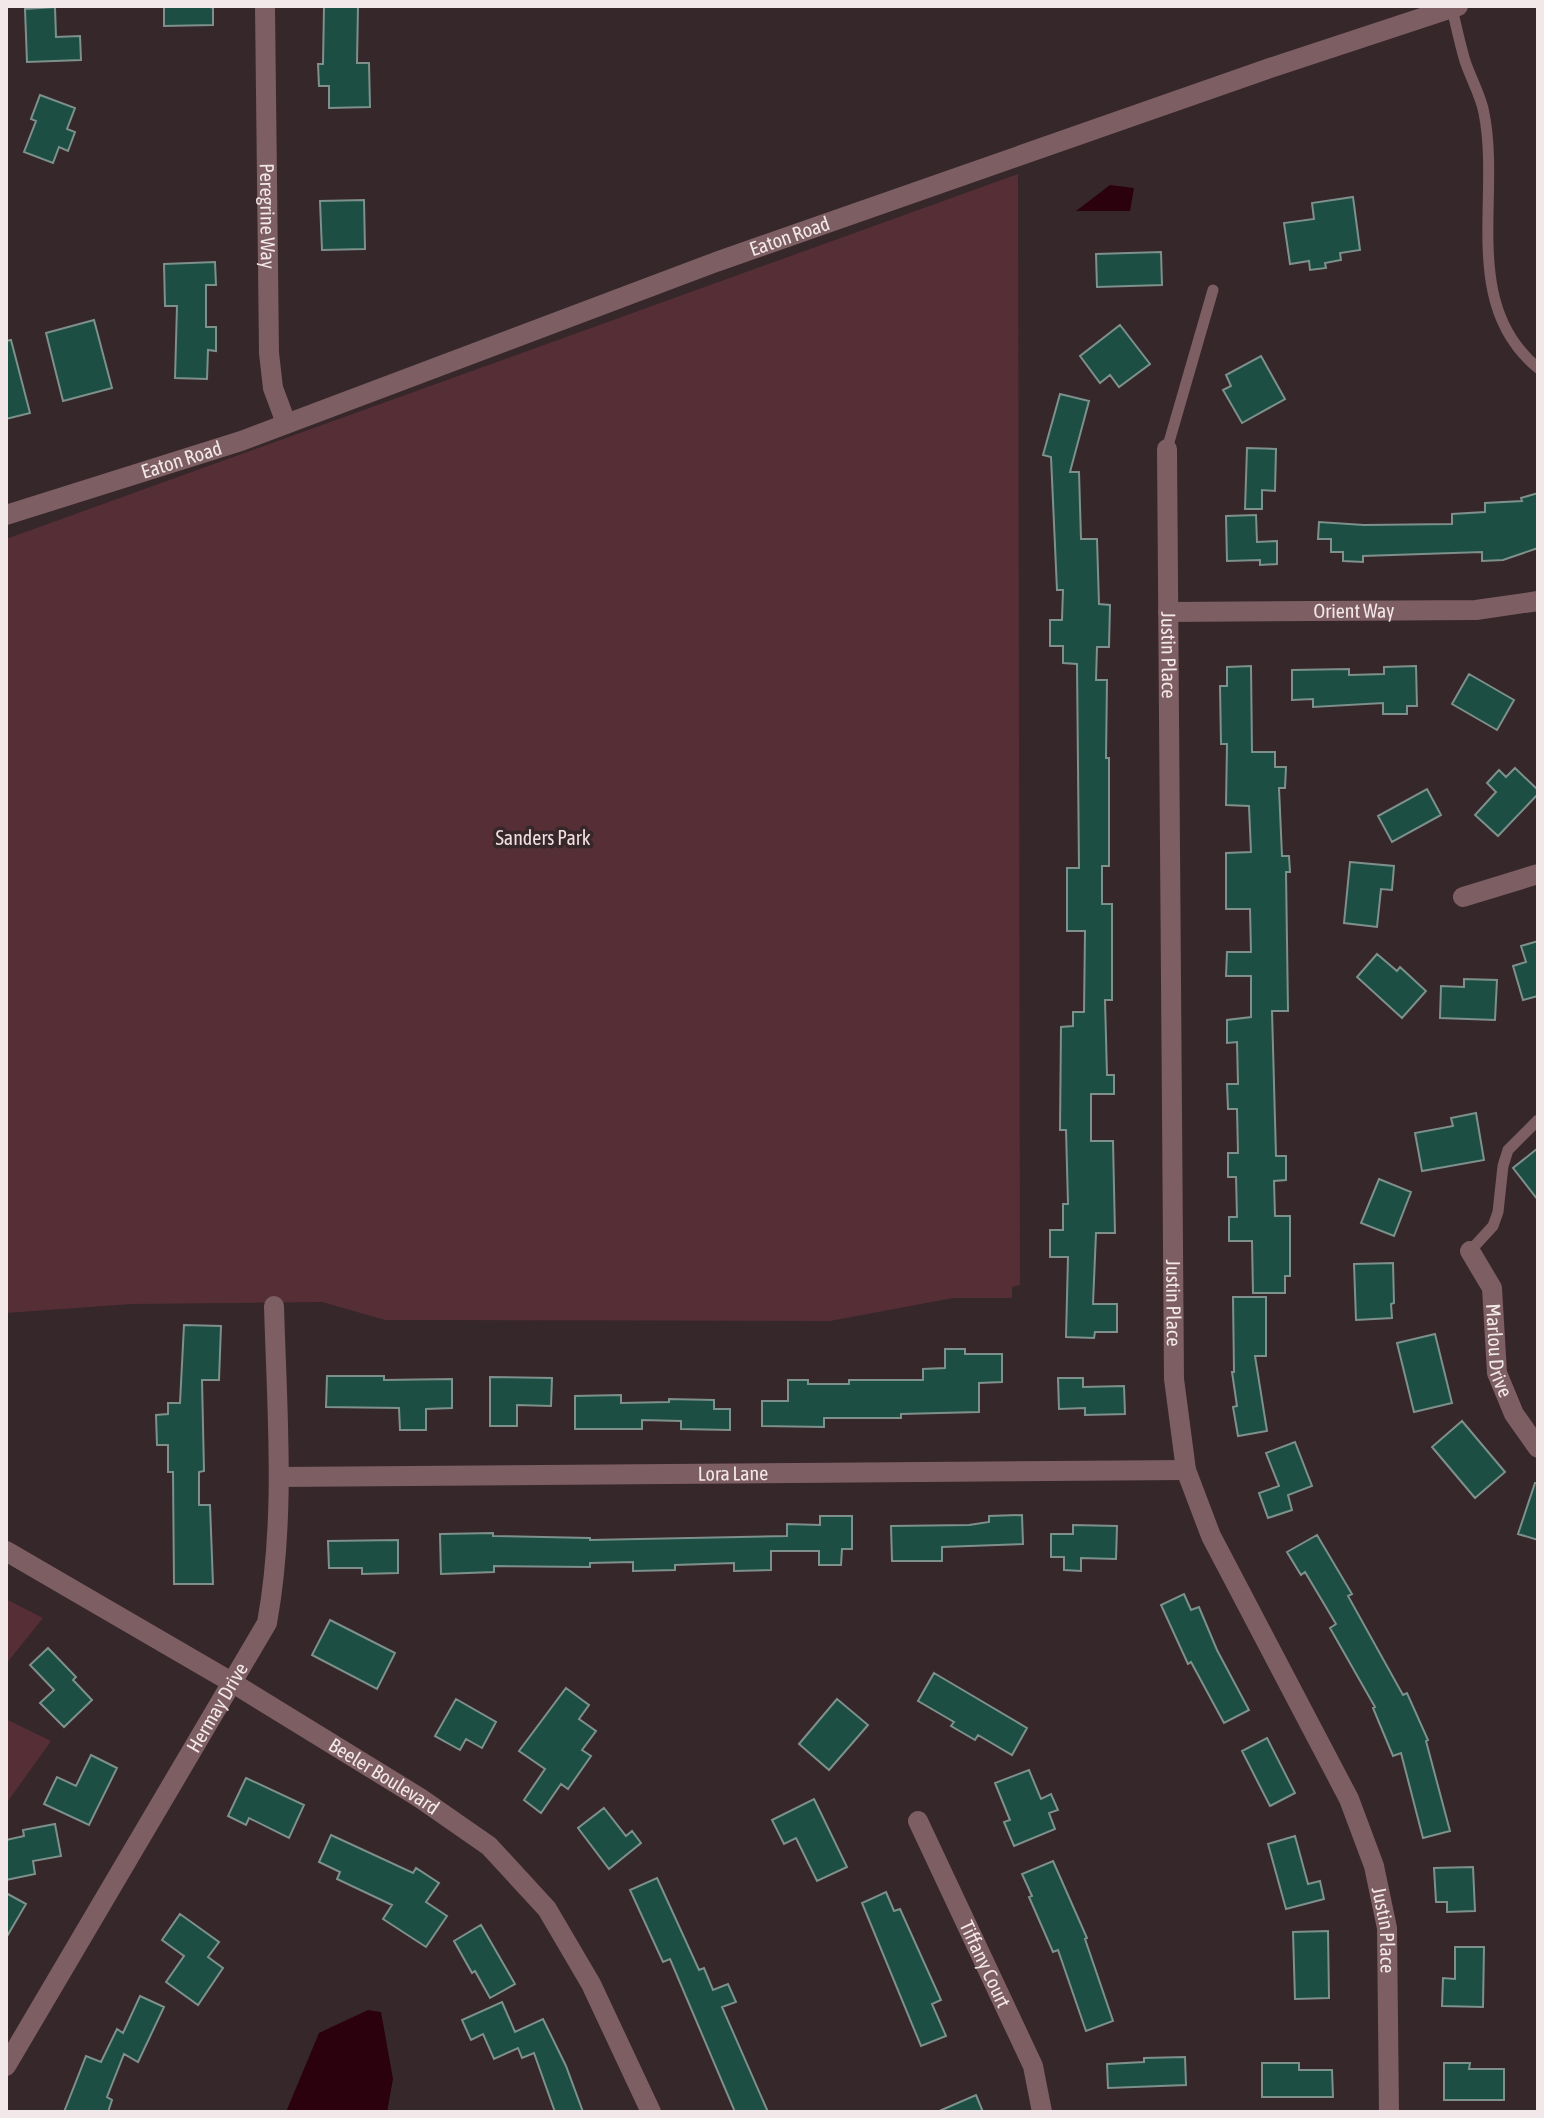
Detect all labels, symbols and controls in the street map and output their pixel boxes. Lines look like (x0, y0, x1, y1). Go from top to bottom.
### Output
street label: Peregrine Way (256, 163, 280, 269)
street label: Eaton Road (746, 211, 833, 260)
street label: Eaton Road (138, 436, 225, 483)
street label: Orient Way (1313, 599, 1395, 622)
street label: Justin Place (1157, 611, 1181, 699)
park label: Sanders Park (495, 826, 591, 849)
street label: Justin Place (1162, 1259, 1186, 1347)
street label: Marlou Drive (1482, 1303, 1518, 1400)
street label: Lora Lane (698, 1461, 768, 1485)
street label: Hermay Drive (181, 1658, 252, 1756)
street label: Beeler Boulevard (325, 1733, 444, 1819)
street label: Justin Place (1368, 1885, 1399, 1973)
street label: Tiffany Court (955, 1917, 1016, 2011)

